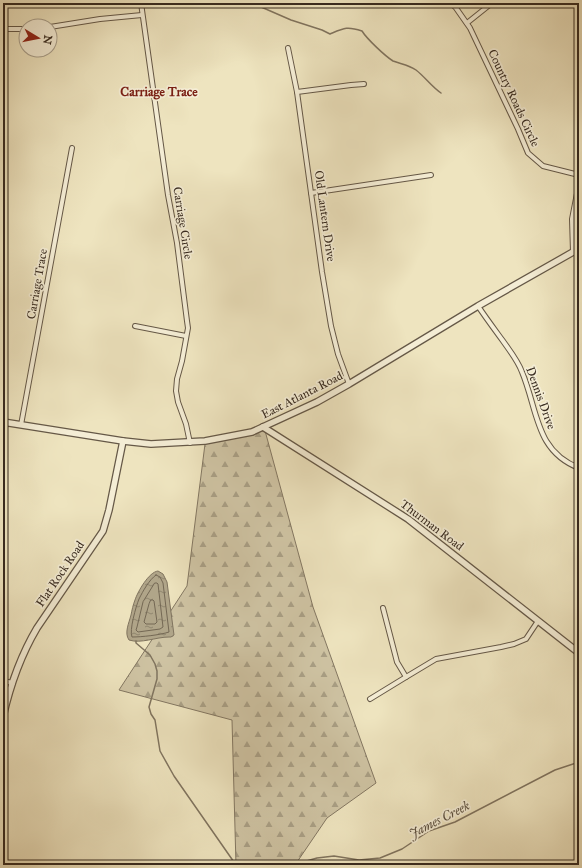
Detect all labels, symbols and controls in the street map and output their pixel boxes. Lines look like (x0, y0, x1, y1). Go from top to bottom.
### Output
north arrow (18, 18, 58, 58)
text: N (40, 34, 55, 46)
street label: Country Roads Circle (485, 47, 543, 149)
district label: Carriage Trace (120, 84, 198, 100)
street label: Old Lantern Drive (312, 170, 338, 262)
street label: Carriage Circle (169, 186, 196, 260)
street label: Carriage Trace (24, 248, 51, 321)
street label: Dennis Drive (523, 365, 559, 431)
street label: East Atlanta Road (259, 368, 345, 422)
street label: Thurman Road (398, 497, 466, 553)
street label: Flat Rock Road (33, 538, 87, 610)
water label: James Creek (406, 798, 473, 842)

